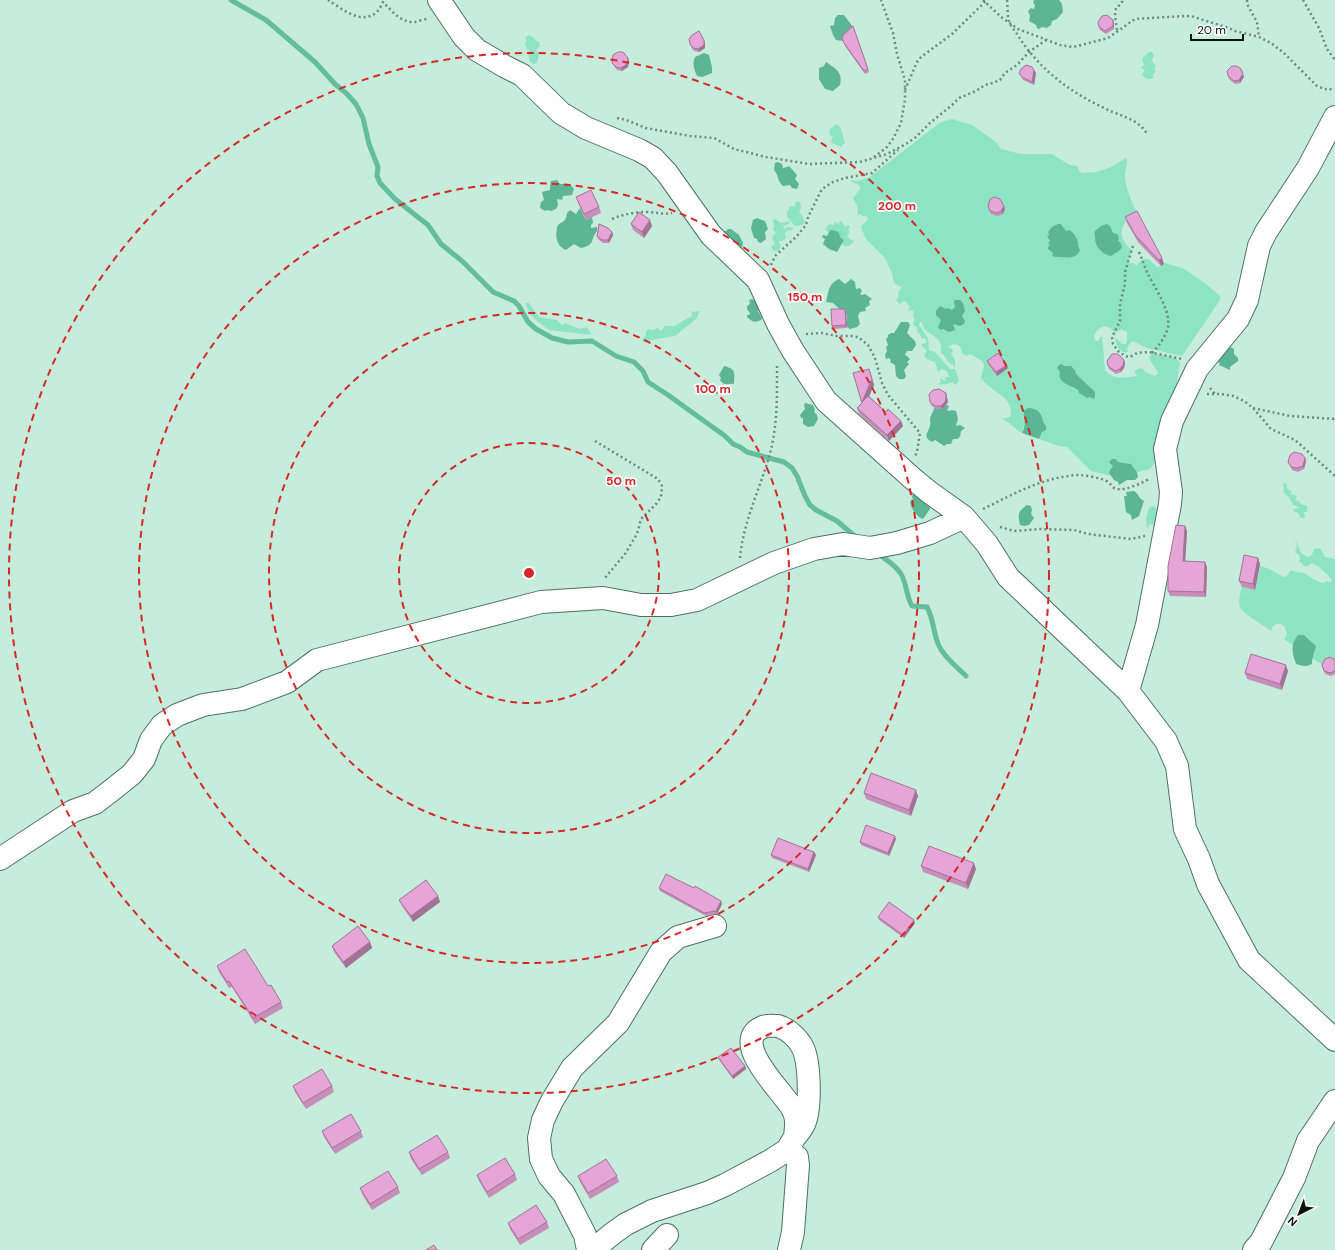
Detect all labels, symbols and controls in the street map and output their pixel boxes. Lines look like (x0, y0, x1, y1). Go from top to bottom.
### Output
scale bar (1191, 16, 1243, 42)
text: 20 m (1197, 22, 1226, 38)
text: 200 m (878, 198, 916, 214)
text: 150 m (788, 289, 822, 305)
text: 100 m (695, 381, 731, 397)
text: 50 m (606, 473, 636, 489)
centre of rings (522, 566, 536, 580)
north arrow (1279, 1194, 1319, 1234)
text: N (1285, 1214, 1300, 1229)

